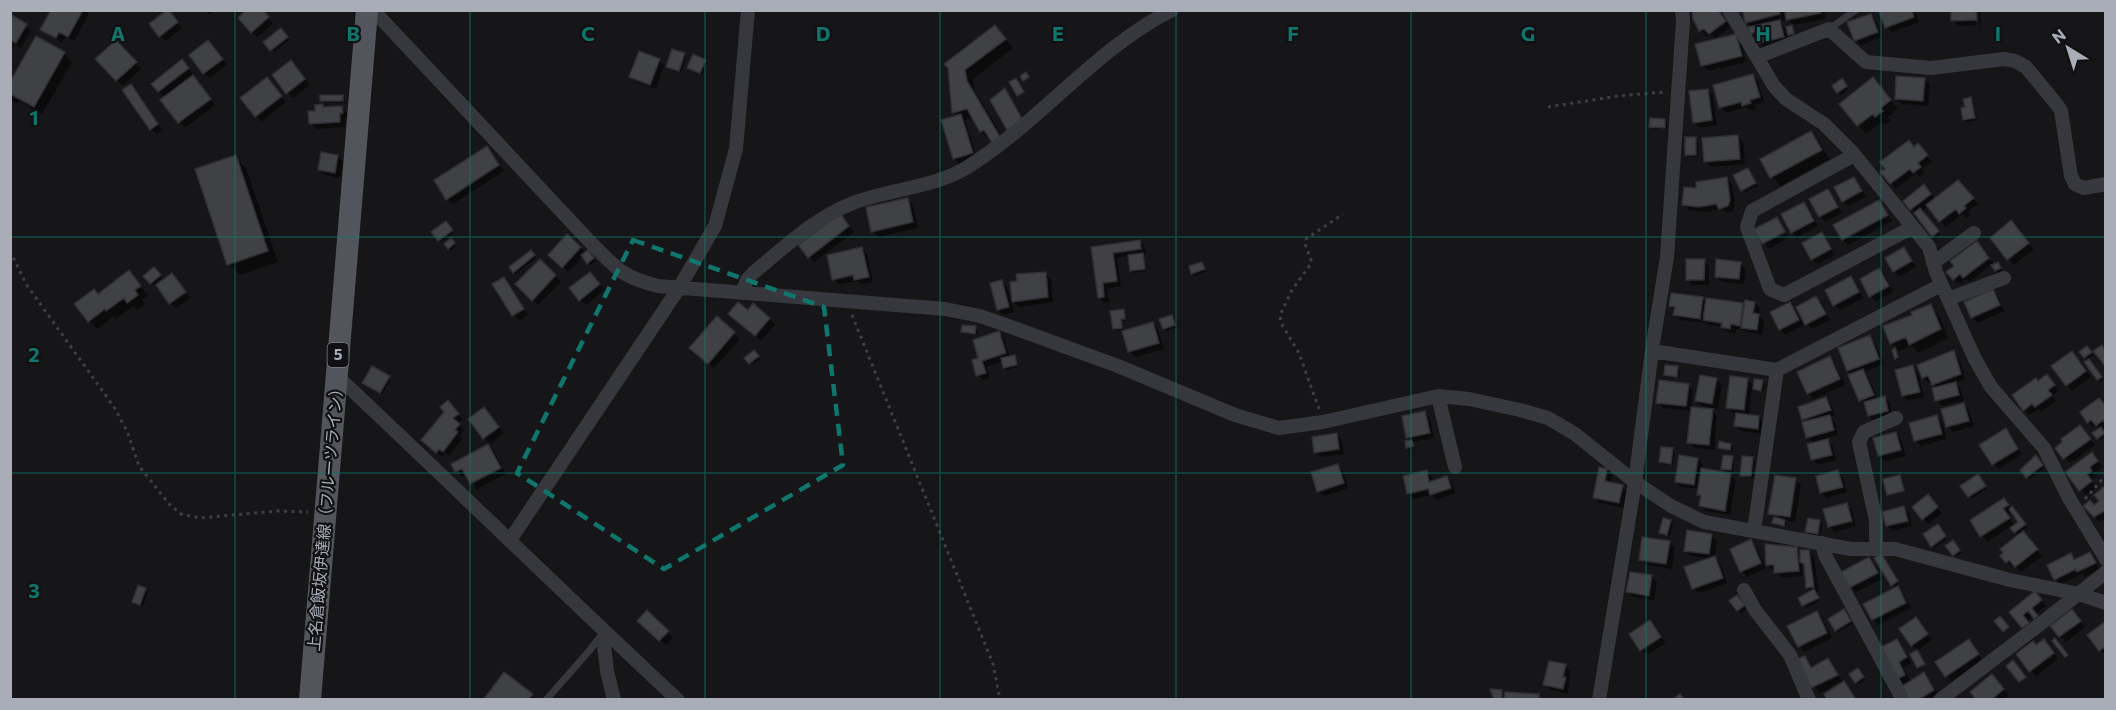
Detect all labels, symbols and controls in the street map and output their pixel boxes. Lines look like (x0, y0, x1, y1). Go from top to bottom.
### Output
north arrow (2038, 18, 2098, 78)
text: A (111, 21, 125, 45)
text: B (346, 21, 360, 45)
text: C (581, 21, 595, 45)
text: D (816, 21, 830, 45)
text: E (1052, 21, 1064, 45)
text: F (1287, 21, 1299, 45)
text: G (1521, 21, 1535, 45)
text: H (1756, 21, 1771, 45)
text: I (1995, 21, 2001, 45)
text: N (2048, 25, 2069, 47)
text: 1 (29, 105, 39, 129)
text: 2 (28, 342, 40, 366)
road number: 5 (328, 343, 348, 367)
street label: 上名倉飯坂伊達線（フルーツライン） (303, 380, 346, 652)
text: 3 (28, 578, 40, 602)

